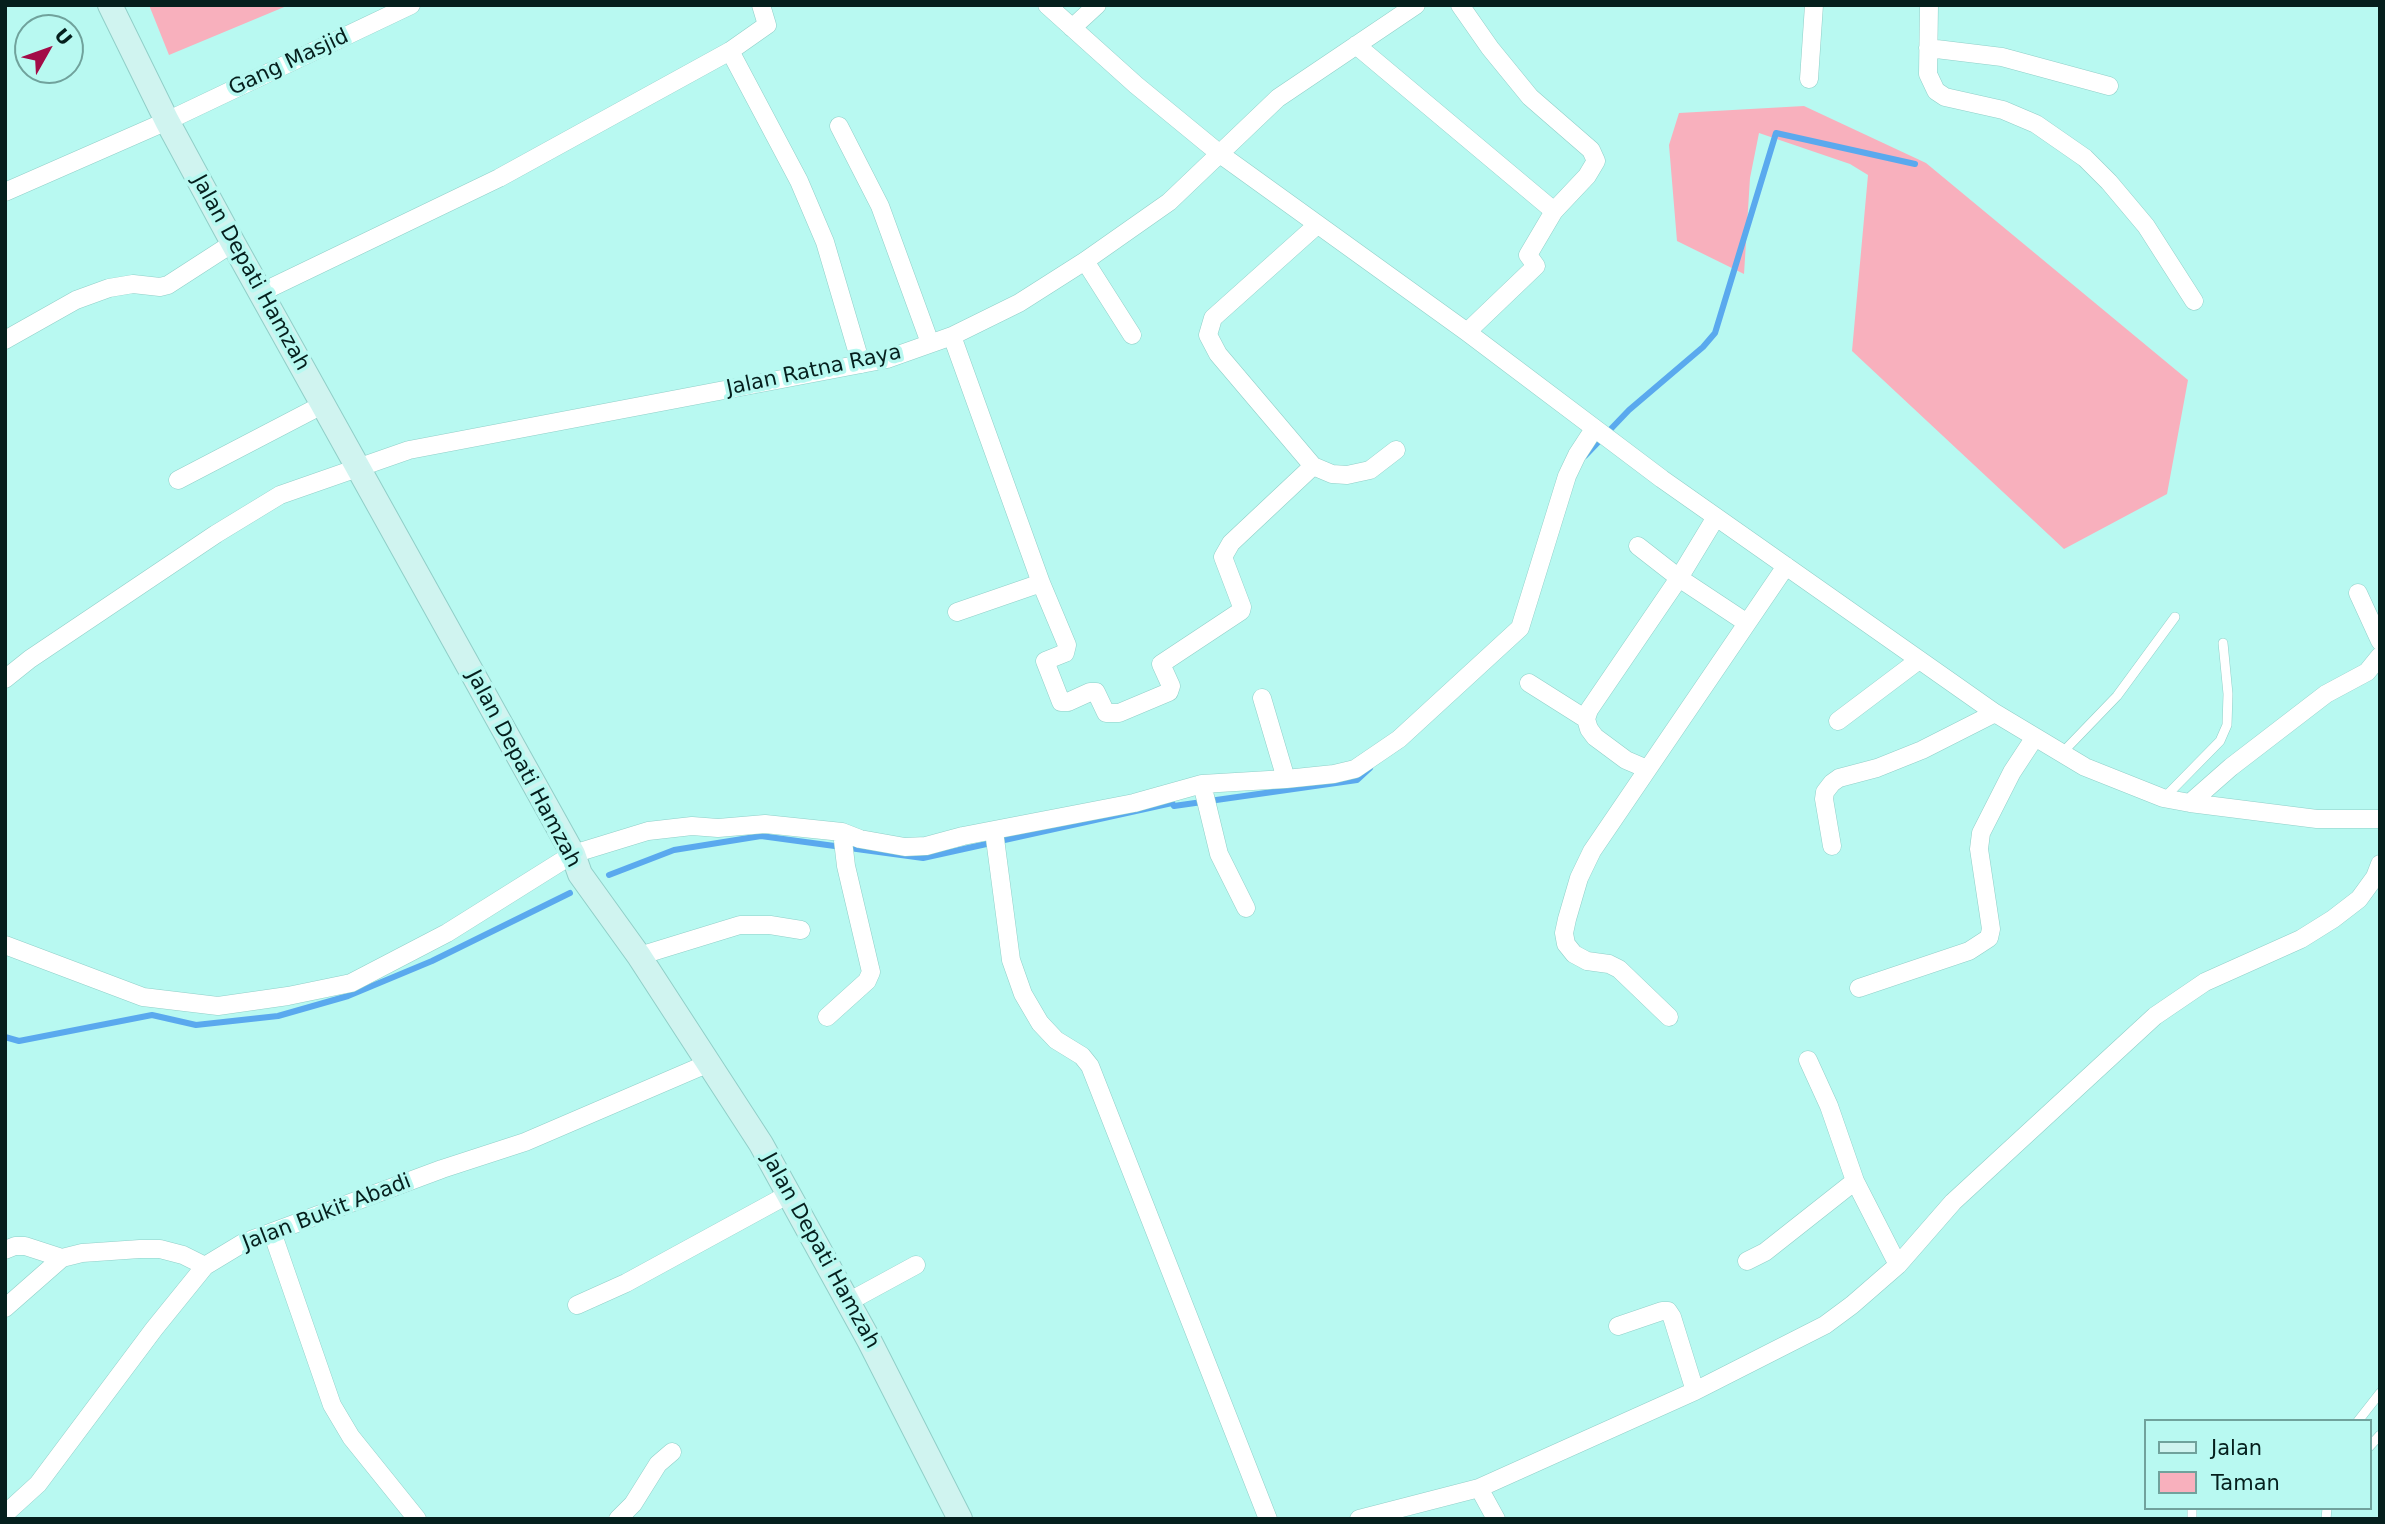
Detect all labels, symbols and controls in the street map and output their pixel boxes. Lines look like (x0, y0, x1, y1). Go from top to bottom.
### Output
north arrow (14, 14, 84, 84)
text: U (50, 24, 77, 50)
street label: Gang Masjid (225, 24, 353, 102)
street label: Jalan Depati Hamzah (186, 171, 314, 375)
street label: Jalan Ratna Raya (724, 340, 904, 402)
street label: Jalan Depati Hamzah (460, 666, 586, 872)
street label: Jalan Depati Hamzah (756, 1149, 884, 1353)
street label: Jalan Bukit Abadi (239, 1169, 415, 1257)
legend (2144, 1419, 2371, 1510)
text: Jalan (2211, 1436, 2262, 1460)
text: Taman (2211, 1471, 2280, 1495)

